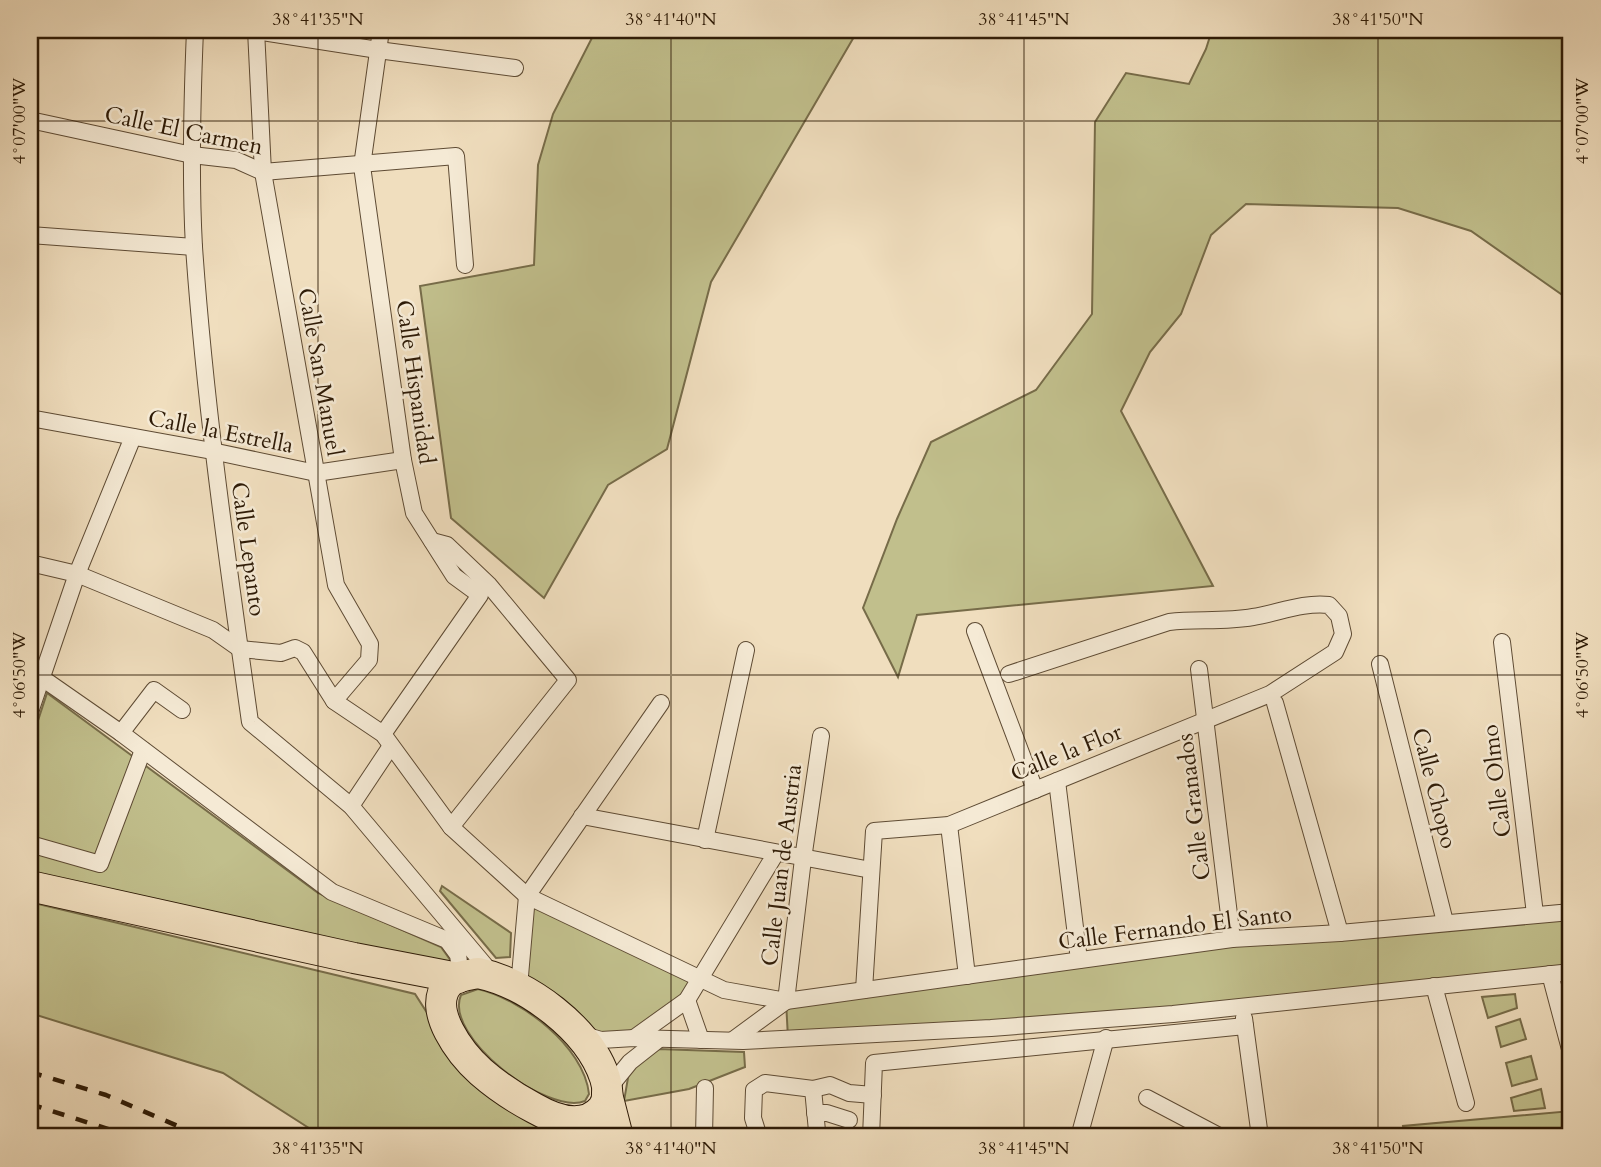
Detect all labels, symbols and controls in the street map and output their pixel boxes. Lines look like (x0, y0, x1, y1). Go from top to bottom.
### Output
text: 38°41'35"N (272, 7, 364, 32)
text: 38°41'40"N (625, 7, 717, 32)
text: 38°41'45"N (978, 7, 1070, 32)
text: 38°41'50"N (1332, 7, 1424, 32)
text: 4°07'00"W (7, 78, 32, 164)
text: 4°07'00"W (1570, 78, 1595, 164)
street label: Calle El Carmen (102, 99, 266, 162)
street label: Calle San Manuel (290, 286, 351, 459)
street label: Calle Hispanidad (389, 298, 442, 467)
street label: Calle la Estrella (146, 402, 296, 461)
street label: Calle Lepanto (224, 480, 273, 618)
text: 4°06'50"W (7, 632, 32, 718)
text: 4°06'50"W (1570, 632, 1595, 718)
street label: Calle la Flor (1006, 716, 1127, 789)
street label: Calle Olmo (1474, 723, 1519, 839)
street label: Calle Chopo (1405, 725, 1464, 852)
street label: Calle Granados (1169, 732, 1218, 882)
street label: Calle Juan de Austria (754, 762, 809, 968)
street label: Calle Fernando El Santo (1056, 898, 1294, 957)
text: 38°41'35"N (272, 1136, 364, 1161)
text: 38°41'40"N (625, 1136, 717, 1161)
text: 38°41'45"N (978, 1136, 1070, 1161)
text: 38°41'50"N (1332, 1136, 1424, 1161)

